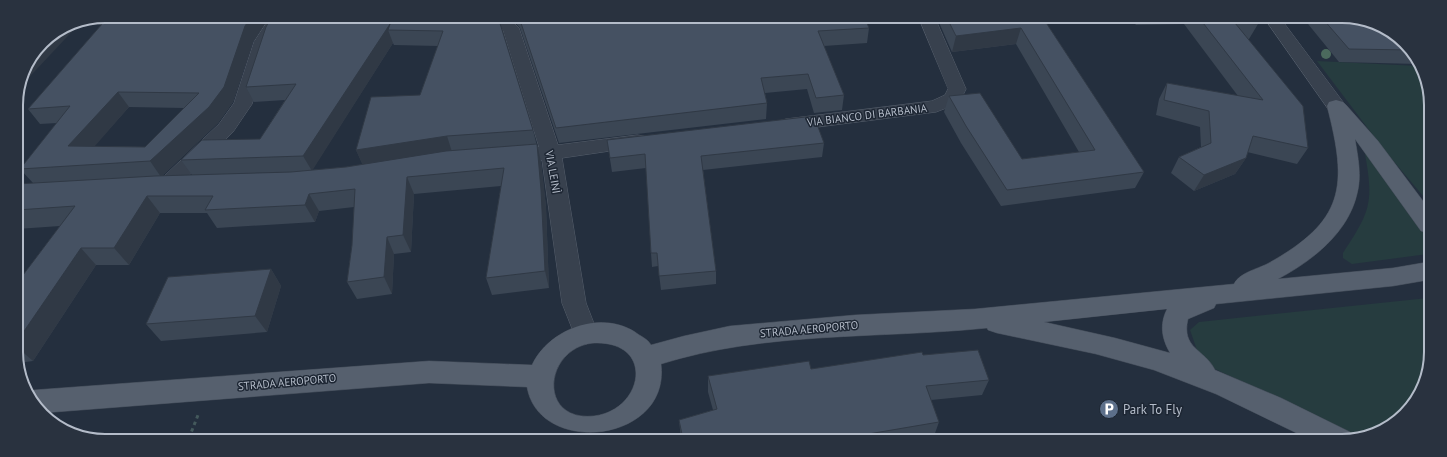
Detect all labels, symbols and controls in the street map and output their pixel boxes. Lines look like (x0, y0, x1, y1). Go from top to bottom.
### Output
street label: VIA BIANCO DI BARBANIA (805, 101, 928, 129)
street label: VIA LEINÌ (542, 148, 564, 195)
street label: STRADA AEROPORTO (759, 318, 859, 340)
street label: STRADA AEROPORTO (237, 371, 337, 393)
parking icon: Park To Fly (1098, 398, 1120, 420)
place label: Park To Fly (1123, 401, 1182, 418)

